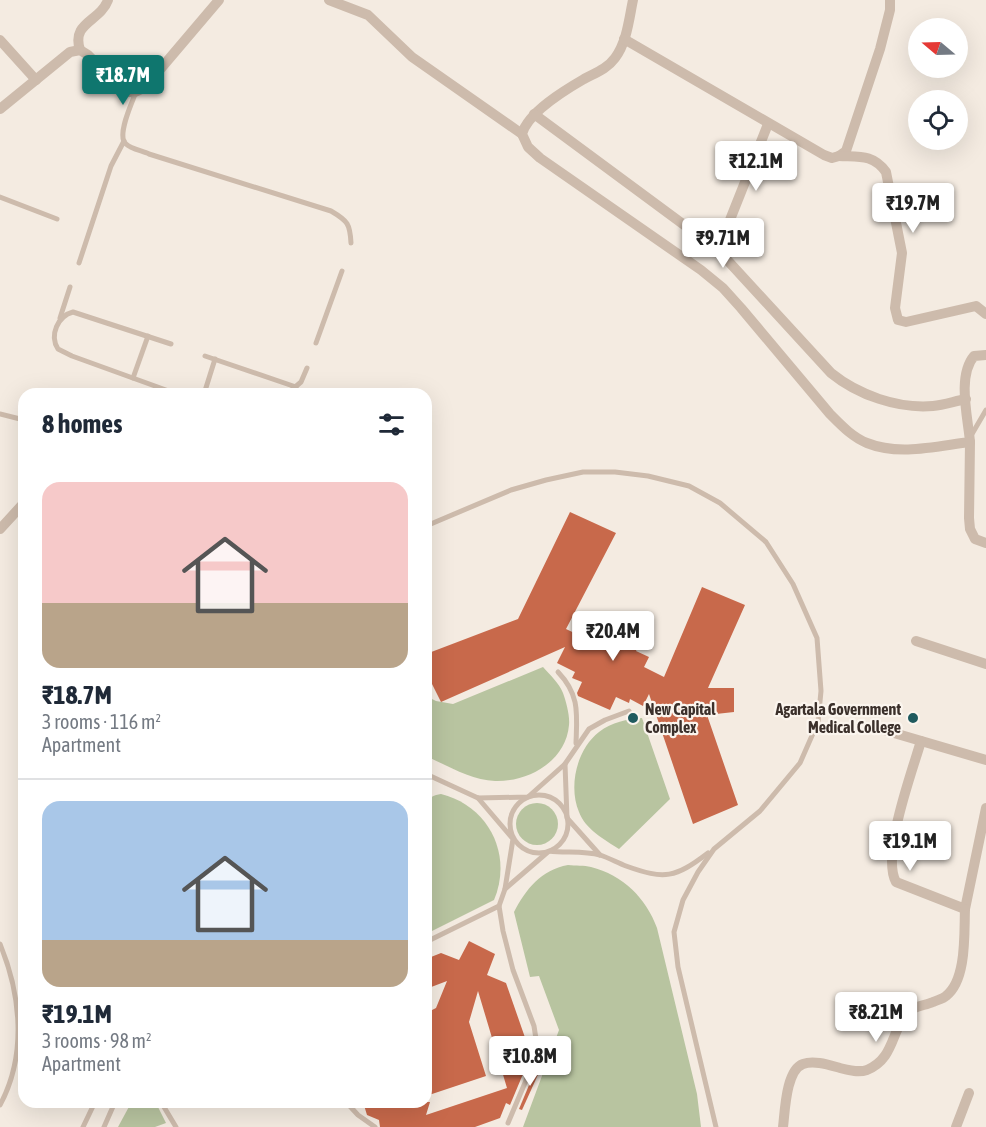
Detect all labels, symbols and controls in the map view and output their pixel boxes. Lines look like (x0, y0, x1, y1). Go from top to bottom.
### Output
north arrow (908, 18, 968, 78)
map controls (908, 18, 968, 150)
pin: ₹18.7M (74, 55, 172, 106)
text: ₹18.7M (96, 63, 150, 86)
button: locate (908, 90, 968, 150)
pin: ₹12.1M (707, 141, 805, 192)
text: ₹12.1M (729, 149, 783, 172)
pin: ₹19.7M (864, 183, 962, 234)
text: ₹19.7M (886, 191, 940, 214)
pin: ₹9.71M (674, 218, 772, 269)
text: ₹9.71M (696, 226, 750, 249)
icon: filters (375, 408, 408, 441)
text: 8 homes (42, 409, 122, 439)
icon: home (171, 521, 279, 629)
pin: ₹20.4M (564, 611, 662, 662)
text: ₹20.4M (586, 619, 640, 642)
text: ₹18.7M (42, 680, 112, 710)
place label: New Capital Complex (645, 700, 716, 736)
place label: Agartala Government Medical College (775, 700, 901, 736)
text: 3 rooms · 116 m² (42, 710, 161, 733)
marker: New Capital Complex (626, 711, 640, 725)
marker: Agartala Government Medical College (906, 711, 920, 725)
text: Apartment (42, 733, 121, 756)
pin: ₹19.1M (861, 821, 959, 872)
text: ₹19.1M (883, 829, 937, 852)
icon: home (171, 840, 279, 948)
pin: ₹8.21M (827, 992, 925, 1043)
text: ₹19.1M (42, 999, 112, 1029)
text: ₹8.21M (849, 1000, 903, 1023)
text: 3 rooms · 98 m² (42, 1029, 152, 1052)
pin: ₹10.8M (481, 1036, 579, 1087)
text: ₹10.8M (503, 1044, 557, 1067)
text: Apartment (42, 1052, 121, 1075)

